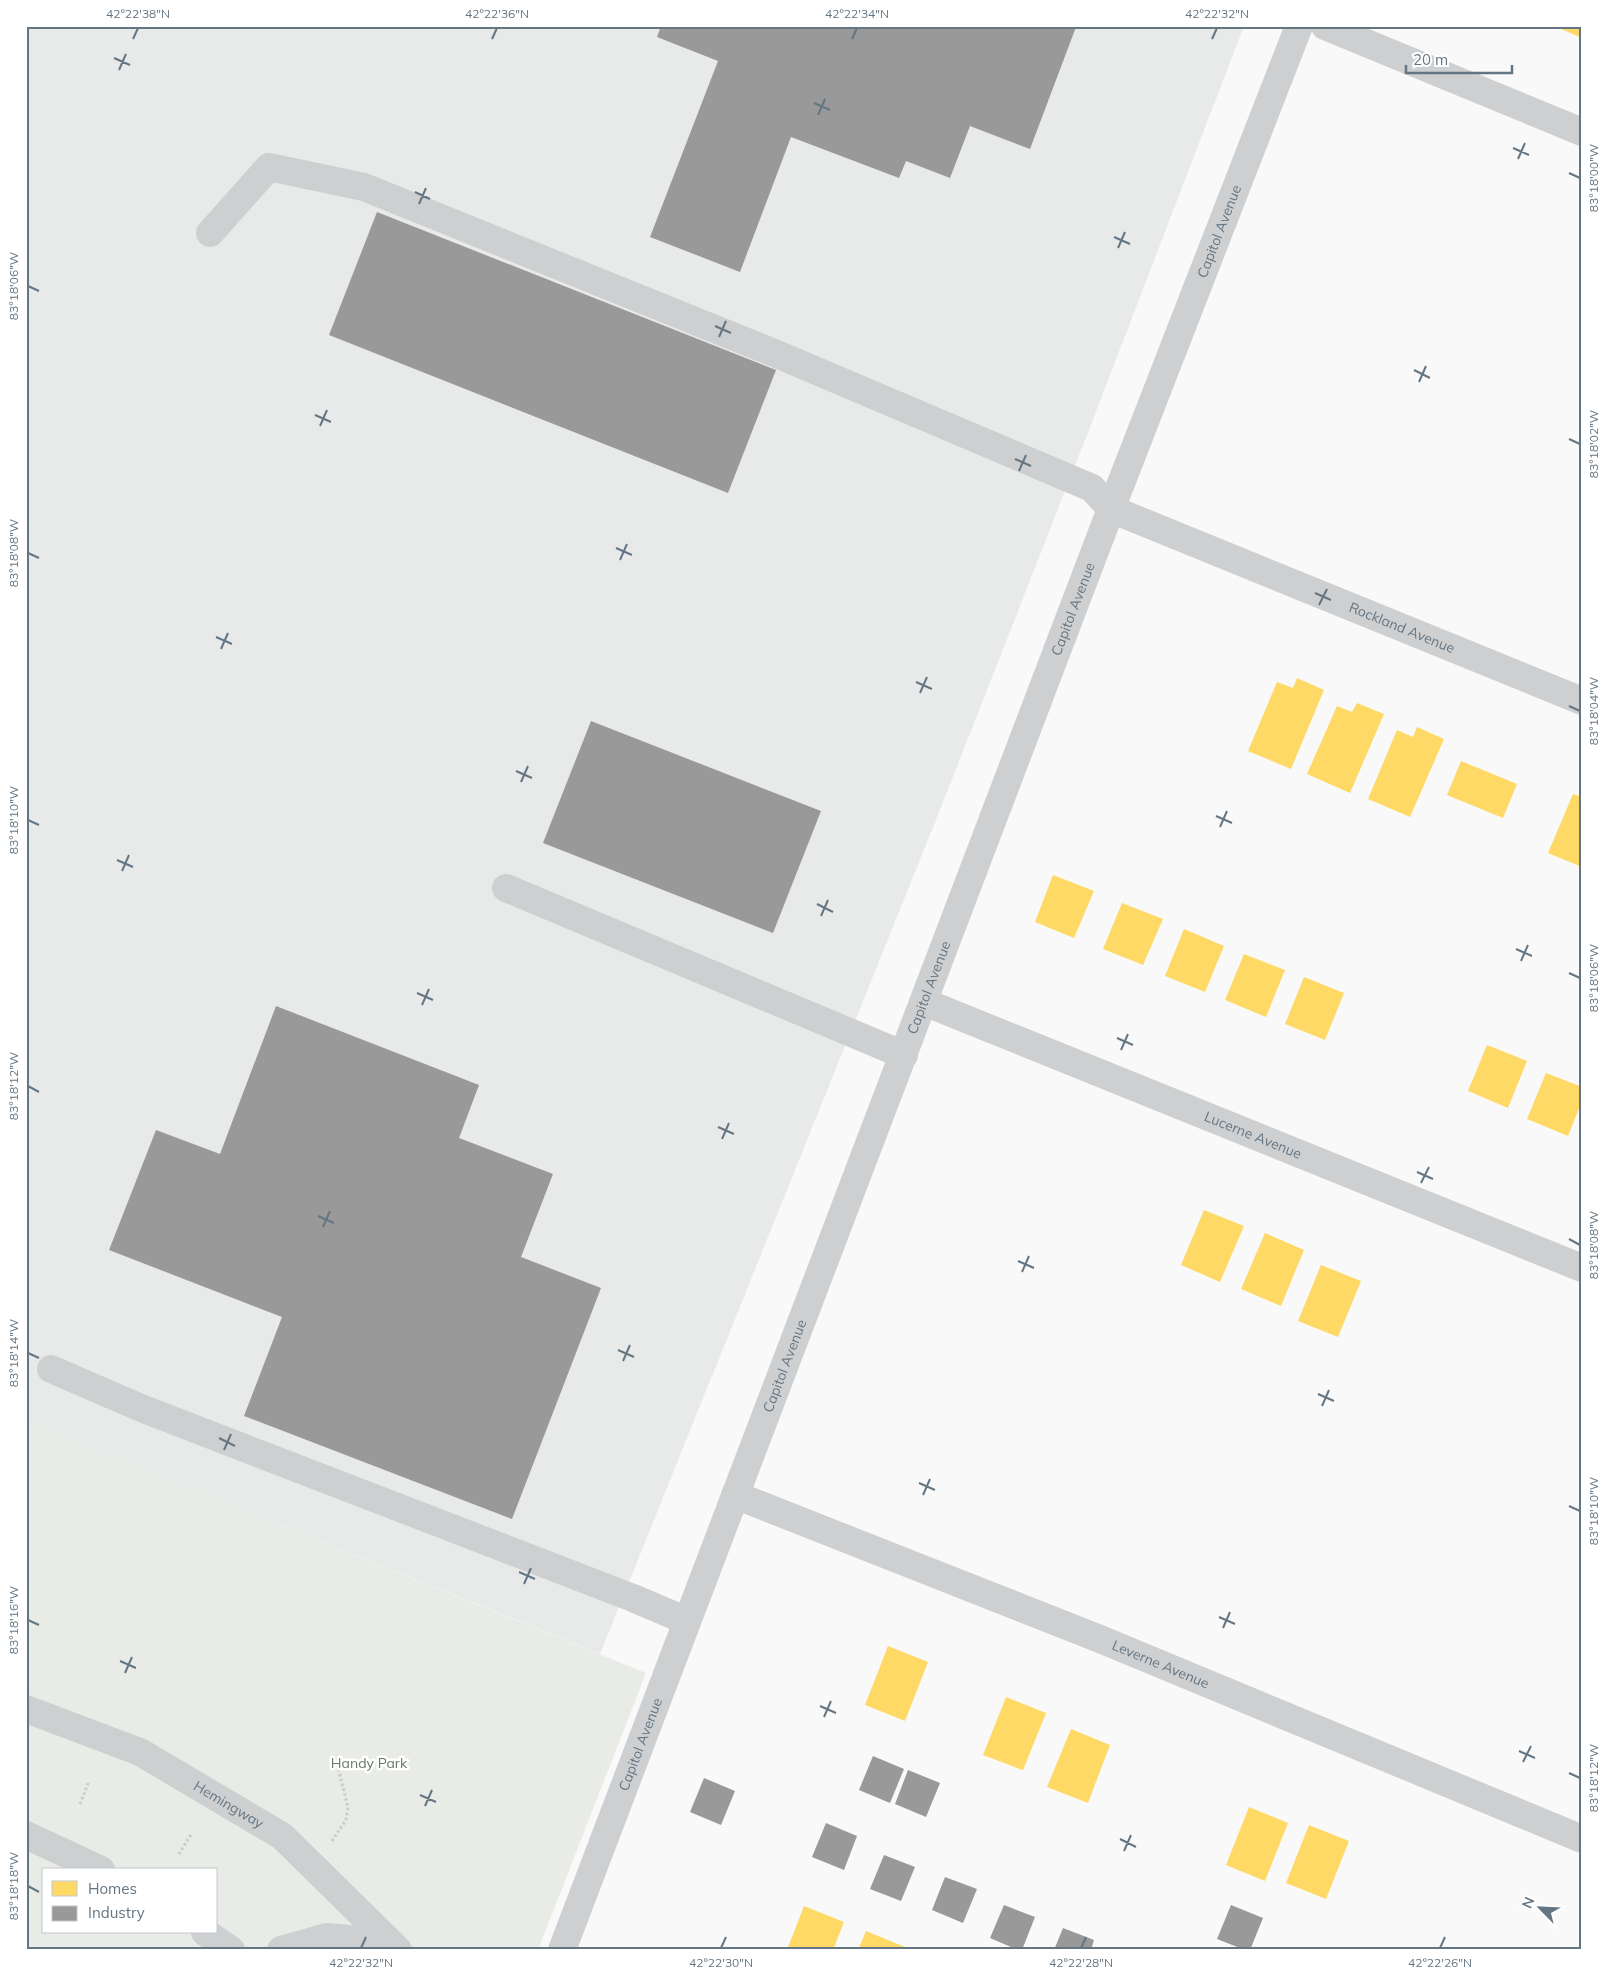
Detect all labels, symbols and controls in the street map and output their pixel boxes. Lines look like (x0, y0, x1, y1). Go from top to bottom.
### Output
text: 42°22'38"N (106, 6, 170, 21)
text: 42°22'36"N (465, 6, 529, 21)
text: 42°22'34"N (825, 6, 889, 21)
text: 42°22'32"N (1185, 6, 1249, 21)
scale bar (1406, 42, 1512, 74)
text: 20 m (1413, 50, 1448, 69)
text: 83°18'00"W (1586, 144, 1601, 212)
street label: Capitol Avenue (1193, 182, 1245, 280)
text: 83°18'06"W (6, 252, 21, 320)
text: 83°18'02"W (1586, 410, 1601, 478)
text: 83°18'08"W (6, 519, 21, 587)
street label: Capitol Avenue (1047, 560, 1099, 658)
street label: Rockland Avenue (1347, 598, 1458, 657)
text: 83°18'04"W (1586, 677, 1601, 745)
text: 83°18'10"W (6, 786, 21, 854)
street label: Capitol Avenue (903, 938, 955, 1037)
text: 83°18'06"W (1586, 944, 1601, 1012)
text: 83°18'12"W (6, 1052, 21, 1120)
street label: Lucerne Avenue (1202, 1107, 1304, 1163)
text: 83°18'08"W (1586, 1211, 1601, 1279)
street label: Capitol Avenue (759, 1317, 810, 1415)
text: 83°18'14"W (6, 1319, 21, 1387)
text: 83°18'10"W (1586, 1477, 1601, 1545)
text: 83°18'16"W (6, 1586, 21, 1654)
street label: Leverne Avenue (1109, 1636, 1212, 1692)
street label: Capitol Avenue (614, 1695, 666, 1793)
text: 83°18'12"W (1586, 1744, 1601, 1812)
park label: Handy Park (331, 1754, 408, 1772)
street label: Hemingway (190, 1777, 268, 1833)
text: 83°18'18"W (6, 1852, 21, 1920)
legend (42, 1868, 218, 1934)
text: Homes (88, 1879, 137, 1898)
north arrow (1516, 1884, 1566, 1934)
text: N (1518, 1894, 1538, 1911)
text: Industry (88, 1903, 145, 1922)
text: 42°22'32"N (329, 1955, 393, 1970)
text: 42°22'30"N (689, 1955, 753, 1970)
text: 42°22'28"N (1049, 1955, 1113, 1970)
text: 42°22'26"N (1408, 1955, 1472, 1970)

